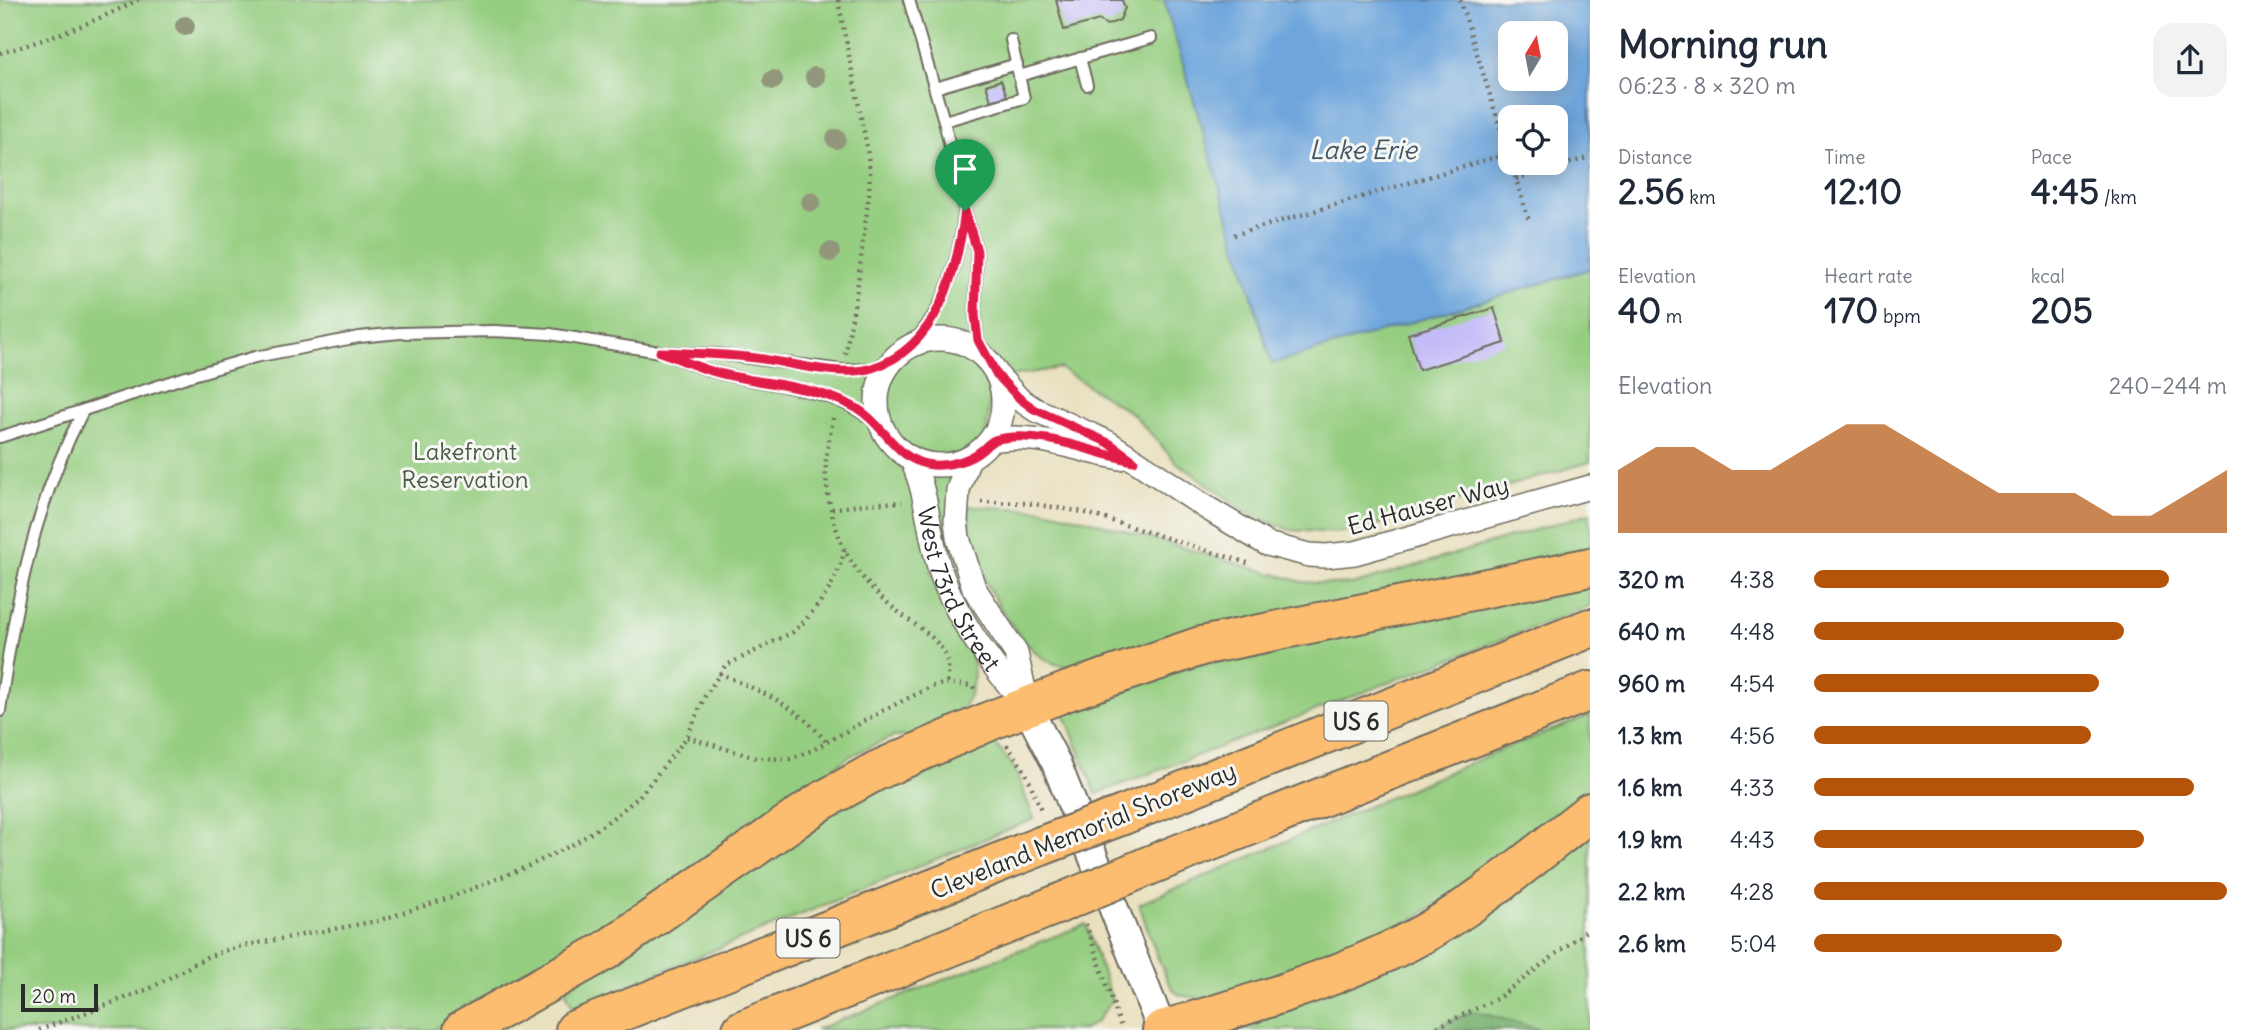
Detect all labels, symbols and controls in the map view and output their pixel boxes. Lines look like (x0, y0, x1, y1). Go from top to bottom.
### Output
north arrow (1498, 21, 1568, 91)
map controls (1498, 21, 1568, 175)
text: Morning run (1618, 21, 1828, 68)
button: share (2153, 23, 2227, 97)
text: 06:23 · 8 × 320 m (1618, 71, 1796, 100)
button: locate (1498, 105, 1568, 175)
water label: Lake Erie (1309, 133, 1419, 166)
pin (935, 139, 995, 211)
text: Distance (1618, 145, 1692, 169)
text: Time (1824, 145, 1865, 169)
text: Pace (2031, 145, 2072, 169)
icon: arrive (946, 150, 984, 188)
text: 2.56 (1618, 169, 1685, 213)
text: 12:10 (1824, 169, 1902, 213)
text: 4:45 (2031, 169, 2099, 213)
text: km (1685, 185, 1716, 209)
text: /km (2099, 185, 2137, 209)
text: Elevation (1618, 264, 1696, 288)
text: Heart rate (1824, 264, 1912, 288)
text: kcal (2031, 264, 2065, 288)
text: 40 (1618, 288, 1661, 332)
text: 170 (1824, 288, 1878, 332)
text: 205 (2031, 288, 2093, 332)
text: m (1661, 304, 1682, 328)
text: bpm (1878, 304, 1921, 328)
text: Elevation (1618, 371, 1712, 400)
text: 240–244 m (2109, 371, 2227, 400)
park label: Lakefront Reservation (401, 436, 529, 494)
street label: Ed Hauser Way (1344, 469, 1512, 541)
street label: West 73rd Street (912, 504, 1007, 677)
text: 320 m (1618, 565, 1684, 594)
text: 4:38 (1730, 565, 1775, 594)
text: 640 m (1618, 617, 1685, 646)
text: 4:48 (1730, 617, 1775, 646)
text: 960 m (1618, 669, 1685, 698)
text: 4:54 (1730, 669, 1775, 698)
road number: US 6 (1324, 702, 1388, 740)
text: 1.3 km (1618, 721, 1682, 750)
text: 4:56 (1730, 721, 1775, 750)
street label: Cleveland Memorial Shoreway (926, 755, 1240, 905)
text: 1.6 km (1618, 773, 1683, 802)
text: 4:33 (1730, 773, 1775, 802)
text: 1.9 km (1618, 825, 1683, 854)
text: 4:43 (1730, 825, 1775, 854)
text: 2.2 km (1618, 877, 1685, 906)
text: 4:28 (1730, 877, 1774, 906)
road number: US 6 (776, 918, 840, 958)
text: 2.6 km (1618, 929, 1686, 958)
text: 5:04 (1730, 929, 1777, 958)
scale bar (21, 981, 98, 1013)
text: 20 m (32, 984, 76, 1008)

